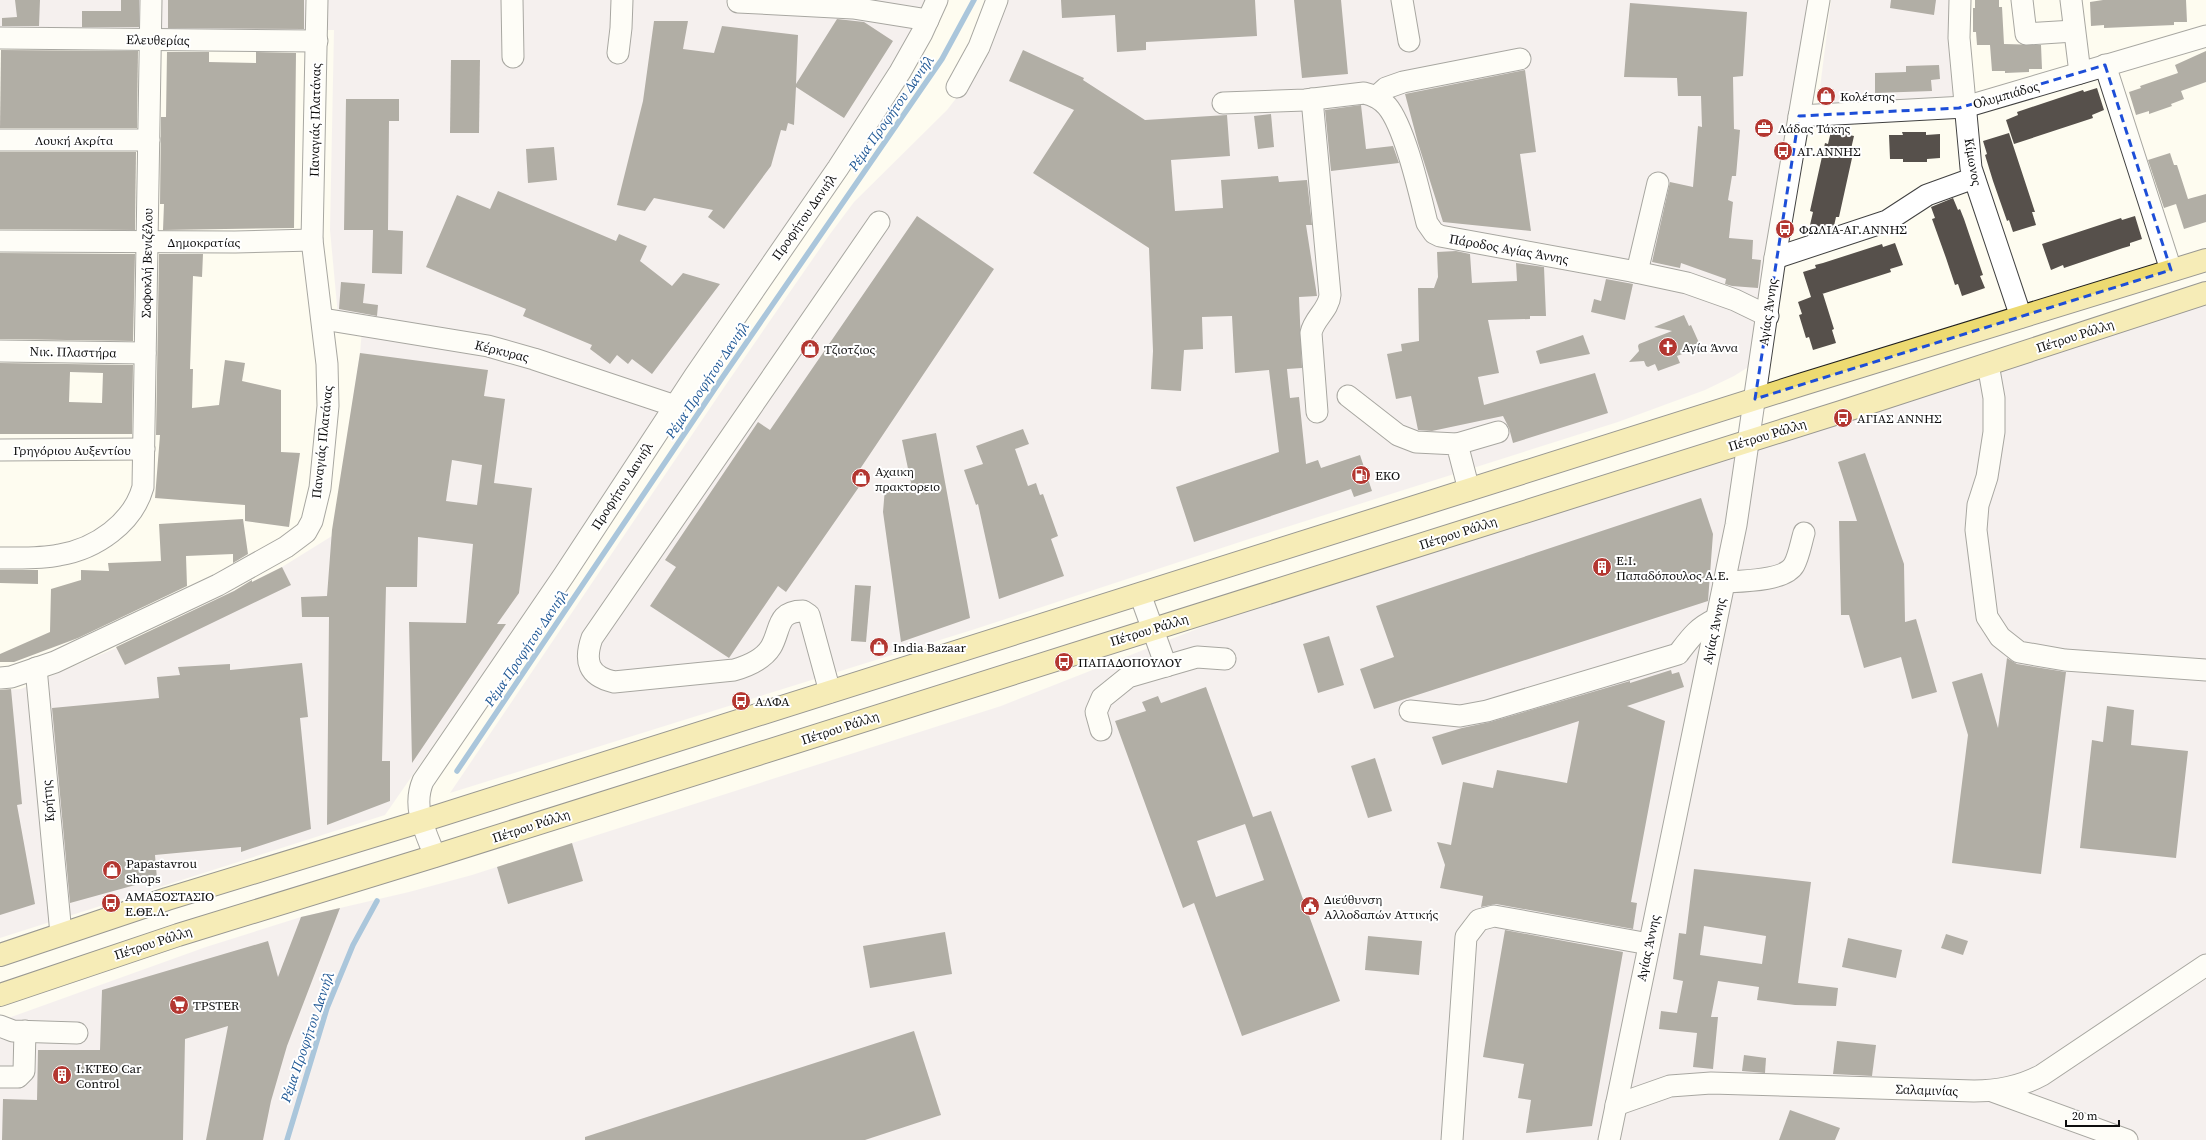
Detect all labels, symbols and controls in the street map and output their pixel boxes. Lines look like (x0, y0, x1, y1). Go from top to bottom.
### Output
street label: Ελευθερίας (126, 31, 190, 49)
water label: Ρέμα Προφήτου Δανιήλ (843, 51, 939, 176)
street label: Παναγιάς Πλατάνας (306, 63, 324, 177)
street label: Ολυμπιάδος (1971, 77, 2041, 113)
shop icon: Κολέτσης (1815, 85, 1837, 107)
place label: Κολέτσης (1840, 88, 1895, 105)
office icon: Λάδας Τάκης (1753, 117, 1775, 139)
place label: Λάδας Τάκης (1778, 120, 1851, 137)
street label: Λουκή Ακρίτα (35, 132, 113, 149)
street label: Κίμωνος (1960, 137, 1986, 187)
bus stop icon: ΑΓ.ΑΝΝΗΣ (1772, 140, 1794, 162)
place label: ΑΓ.ΑΝΝΗΣ (1797, 143, 1861, 160)
street label: Προφήτου Δανιήλ (768, 170, 841, 263)
street label: Σοφοκλή Βενιζέλου (138, 208, 156, 318)
bus stop icon: ΦΩΛΙΑ-ΑΓ.ΑΝΝΗΣ (1774, 218, 1796, 240)
place label: ΦΩΛΙΑ-ΑΓ.ΑΝΝΗΣ (1799, 221, 1907, 238)
street label: Πάροδος Αγίας Άννης (1448, 230, 1570, 268)
street label: Δημοκρατίας (168, 234, 241, 251)
street label: Αγίας Άννης (1755, 277, 1781, 347)
street label: Πέτρου Ράλλη (2034, 315, 2116, 357)
water label: Ρέμα Προφήτου Δανιήλ (660, 317, 754, 443)
street label: Κέρκυρας (473, 336, 531, 366)
church icon: Αγία Άννα (1657, 336, 1679, 358)
shop icon: Τζιοτζιος (799, 338, 821, 360)
place label: Αγία Άννα (1682, 339, 1738, 356)
place label: Τζιοτζιος (824, 341, 876, 358)
street label: Νικ. Πλαστήρα (29, 343, 117, 361)
street label: Παναγιάς Πλατάνας (308, 384, 336, 499)
bus stop icon: ΑΓΙΑΣ ΑΝΝΗΣ (1832, 407, 1854, 429)
place label: ΑΓΙΑΣ ΑΝΝΗΣ (1857, 410, 1942, 427)
street label: Πέτρου Ράλλη (1726, 415, 1808, 455)
street label: Προφήτου Δανιήλ (587, 438, 657, 533)
street label: Γρηγόριου Αυξεντίου (13, 442, 131, 459)
place label: Αχαικη πρακτορειο (875, 463, 940, 495)
fuel station icon: EKO (1350, 464, 1372, 486)
shop icon: Αχαικη πρακτορειο (850, 467, 872, 489)
place label: EKO (1375, 467, 1400, 484)
street label: Πέτρου Ράλλη (1417, 512, 1499, 554)
place label: Ε.Ι. Παπαδόπουλος Α.Ε. (1616, 552, 1729, 584)
building icon: Ε.Ι. Παπαδόπουλος Α.Ε. (1591, 556, 1613, 578)
water label: Ρέμα Προφήτου Δανιήλ (479, 585, 573, 711)
street label: Αγίας Άννης (1699, 596, 1729, 666)
street label: Πέτρου Ράλλη (1108, 610, 1190, 650)
shop icon: India Bazaar (868, 636, 890, 658)
place label: India Bazaar (893, 639, 966, 656)
bus stop icon: ΠΑΠΑΔΟΠΟΥΛΟΥ (1053, 651, 1075, 673)
place label: ΠΑΠΑΔΟΠΟΥΛΟΥ (1078, 654, 1183, 671)
bus stop icon: ΑΛΦΑ (730, 690, 752, 712)
place label: ΑΛΦΑ (755, 693, 790, 710)
street label: Πέτρου Ράλλη (799, 707, 881, 749)
street label: Κρήτης (38, 779, 58, 823)
street label: Πέτρου Ράλλη (490, 805, 572, 847)
place label: Papastavrou Shops (126, 855, 197, 887)
shop icon: Papastavrou Shops (101, 859, 123, 881)
place label: ΑΜΑΞΟΣΤΑΣΙΟ Ε.ΘΕ.Λ. (125, 888, 214, 920)
place label: Διεύθυνση Αλλοδαπών Αττικής (1324, 891, 1439, 923)
bus stop icon: ΑΜΑΞΟΣΤΑΣΙΟ Ε.ΘΕ.Λ. (100, 892, 122, 914)
public building icon: Διεύθυνση Αλλοδαπών Αττικής (1299, 895, 1321, 917)
street label: Αγίας Άννης (1633, 913, 1663, 983)
street label: Πέτρου Ράλλη (112, 922, 194, 964)
water label: Ρέμα Προφήτου Δανιήλ (275, 968, 339, 1106)
supermarket icon: TPSTER (168, 994, 190, 1016)
place label: TPSTER (193, 997, 240, 1014)
place label: Ι.ΚΤΕΟ Car Control (76, 1060, 142, 1092)
building icon: Ι.ΚΤΕΟ Car Control (51, 1064, 73, 1086)
street label: Σαλαμινίας (1895, 1080, 1959, 1100)
scale bar (2066, 1102, 2119, 1128)
text: 20 m (2072, 1108, 2098, 1124)

